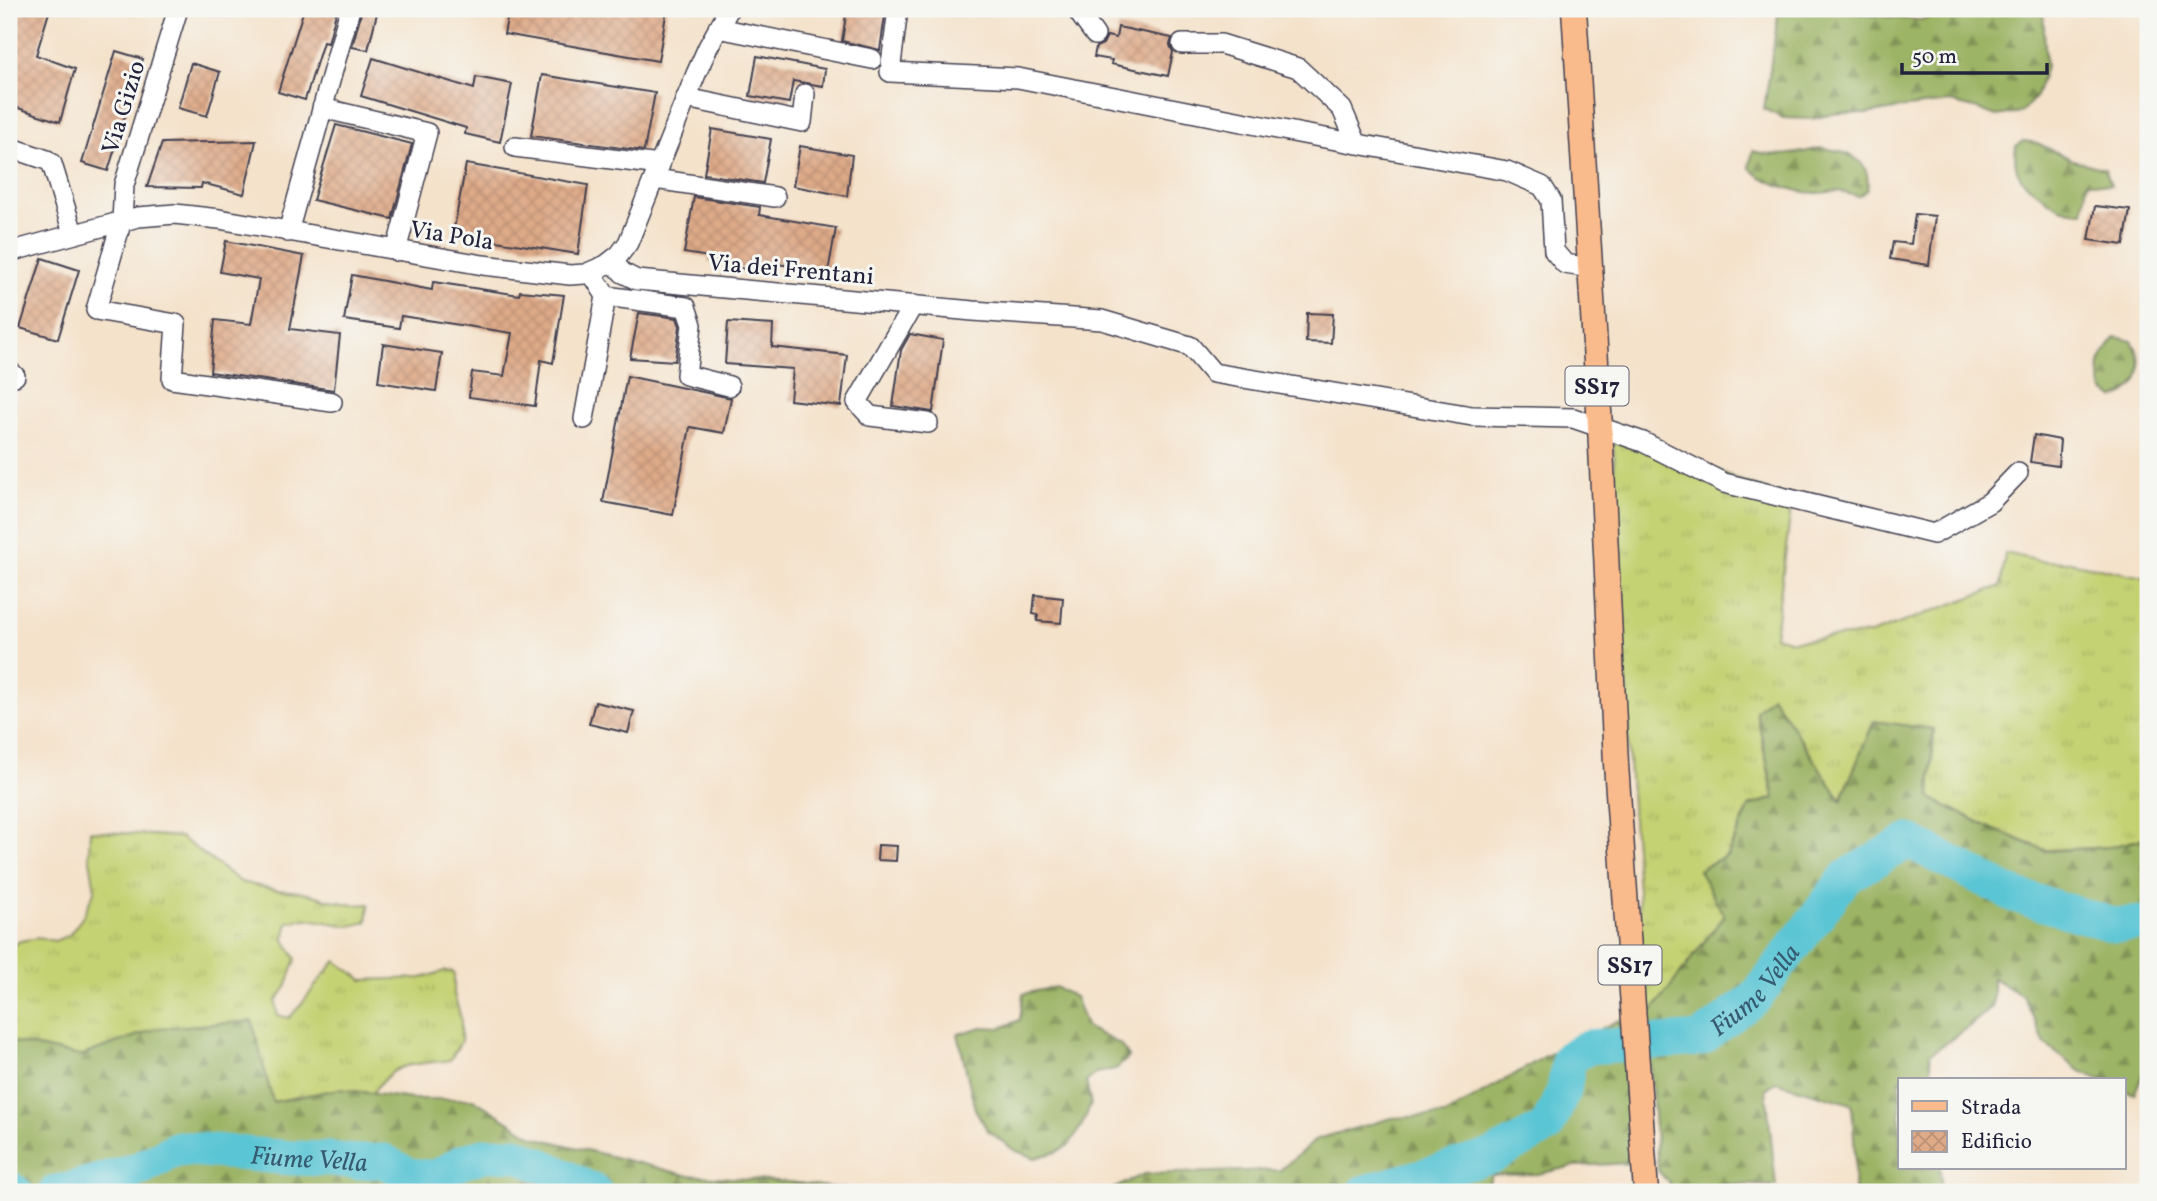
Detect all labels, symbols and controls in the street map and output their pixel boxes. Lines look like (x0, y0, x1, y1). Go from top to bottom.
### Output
scale bar (1902, 32, 2047, 76)
text: 50 m (1912, 43, 1957, 72)
street label: Via Gizio (95, 57, 155, 158)
street label: Via Pola (407, 214, 496, 260)
street label: Via dei Frentani (706, 247, 875, 295)
road number: SS17 (1566, 366, 1628, 406)
water label: Fiume Vella (1703, 937, 1810, 1046)
road number: SS17 (1598, 946, 1662, 984)
legend (1898, 1078, 2126, 1170)
text: Strada (1961, 1094, 2022, 1123)
text: Edificio (1961, 1128, 2032, 1157)
water label: Fiume Vella (249, 1138, 368, 1182)

